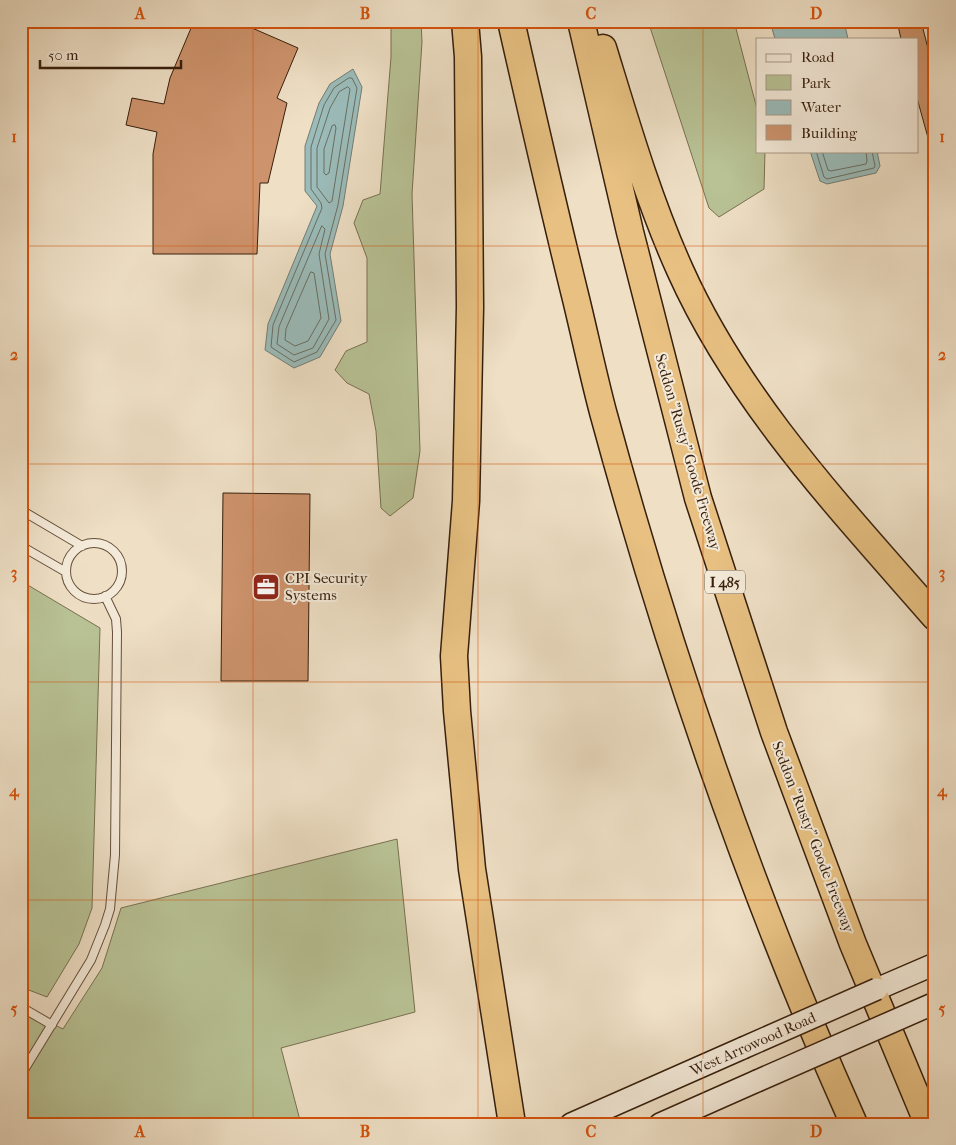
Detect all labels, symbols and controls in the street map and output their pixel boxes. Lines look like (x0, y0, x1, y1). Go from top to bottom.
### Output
text: A (134, 4, 146, 23)
text: B (360, 4, 370, 23)
text: C (586, 4, 597, 23)
text: D (810, 4, 822, 23)
scale bar (40, 38, 181, 70)
legend (756, 38, 918, 152)
text: 50 m (48, 46, 79, 64)
text: Road (801, 48, 835, 66)
text: Park (801, 74, 831, 92)
text: Water (800, 98, 841, 116)
text: Building (801, 124, 858, 142)
text: 1 (11, 127, 17, 146)
text: 1 (939, 127, 945, 146)
text: 2 (10, 345, 18, 364)
text: 2 (938, 345, 946, 364)
street label: Seddon "Rusty" Goode Freeway (651, 352, 725, 553)
text: 3 (11, 563, 17, 583)
text: 3 (939, 563, 945, 583)
place label: CPI Security Systems (285, 569, 368, 604)
road number: I 485 (705, 570, 745, 594)
office icon: CPI Security Systems (251, 572, 281, 602)
street label: Seddon "Rusty" Goode Freeway (768, 739, 858, 936)
text: 4 (8, 781, 20, 801)
text: 4 (936, 781, 948, 801)
text: 5 (11, 999, 18, 1018)
text: 5 (939, 999, 946, 1018)
street label: West Arrowood Road (686, 1008, 819, 1080)
text: A (134, 1122, 146, 1141)
text: B (360, 1122, 370, 1141)
text: C (586, 1122, 597, 1141)
text: D (810, 1122, 822, 1141)

